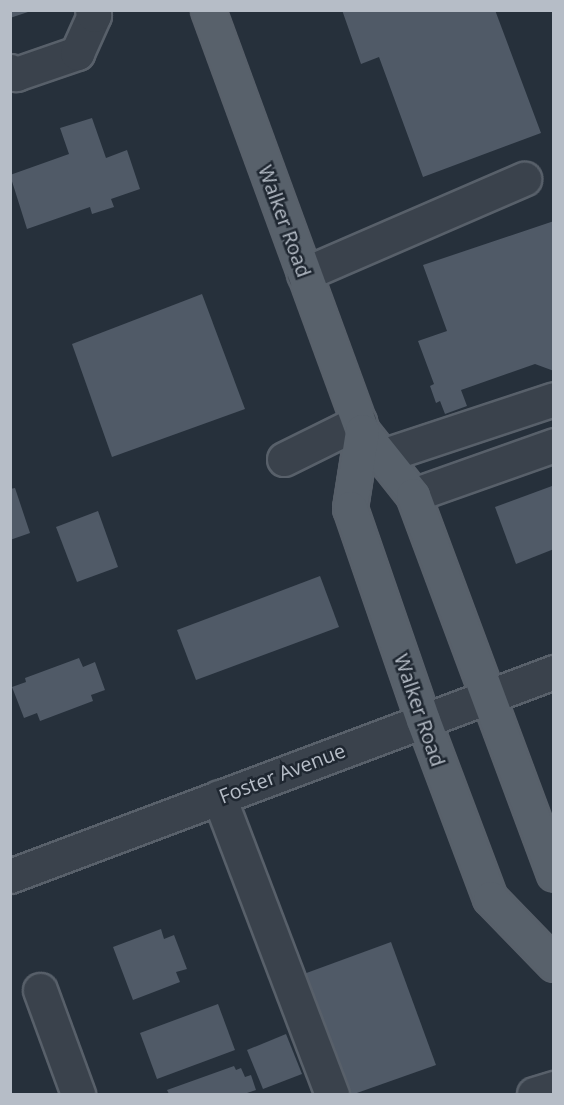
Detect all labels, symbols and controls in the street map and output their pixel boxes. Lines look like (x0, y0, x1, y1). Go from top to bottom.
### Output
street label: Walker Road (254, 162, 316, 280)
street label: Walker Road (390, 651, 450, 769)
street label: Foster Avenue (216, 738, 348, 808)

